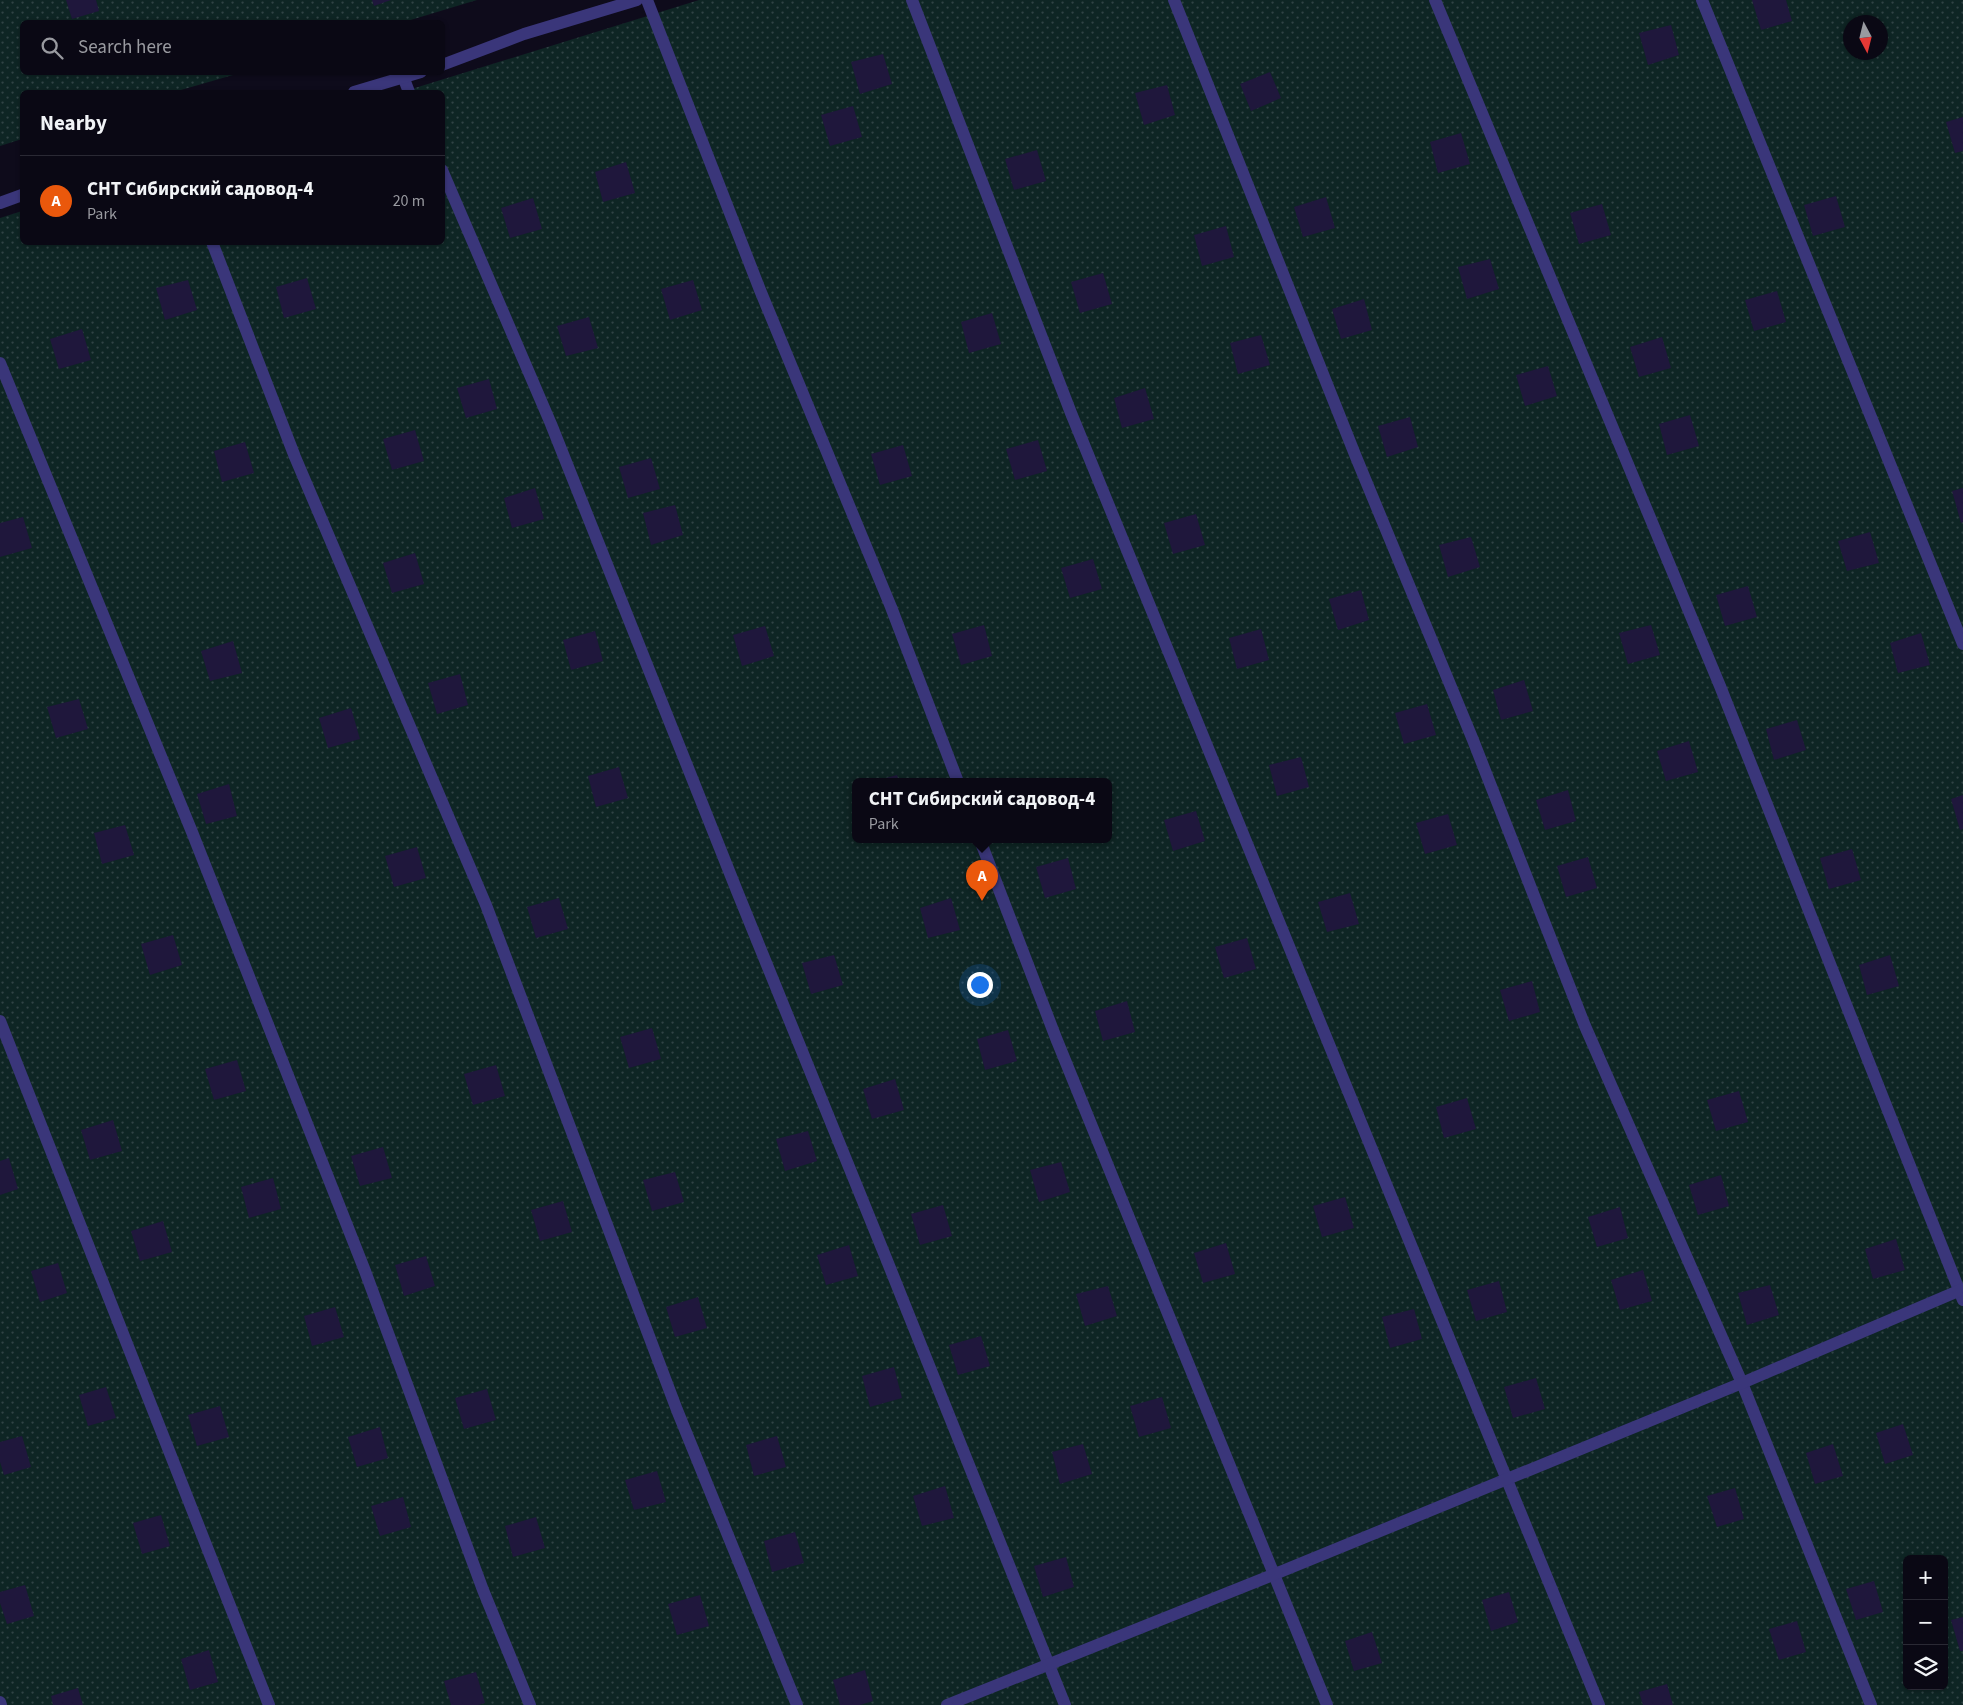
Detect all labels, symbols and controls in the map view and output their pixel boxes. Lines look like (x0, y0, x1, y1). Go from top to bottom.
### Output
north arrow (1843, 15, 1888, 60)
search box (20, 20, 445, 75)
icon: search (38, 34, 66, 62)
text: Search here (78, 34, 172, 61)
text: Nearby (40, 108, 107, 138)
text: СНТ Сибирский садовод-4 (87, 176, 313, 203)
text: A (51, 190, 61, 212)
text: 20 m (393, 190, 425, 212)
text: Park (87, 203, 117, 225)
popup (852, 778, 1112, 843)
text: СНТ Сибирский садовод-4 (869, 786, 1095, 813)
text: Park (869, 813, 899, 835)
pin: A (966, 860, 998, 901)
your location (967, 972, 993, 998)
map controls (1903, 1555, 1948, 1690)
button: + (1903, 1555, 1948, 1600)
button: − (1903, 1600, 1948, 1645)
button: layers (1903, 1645, 1948, 1690)

